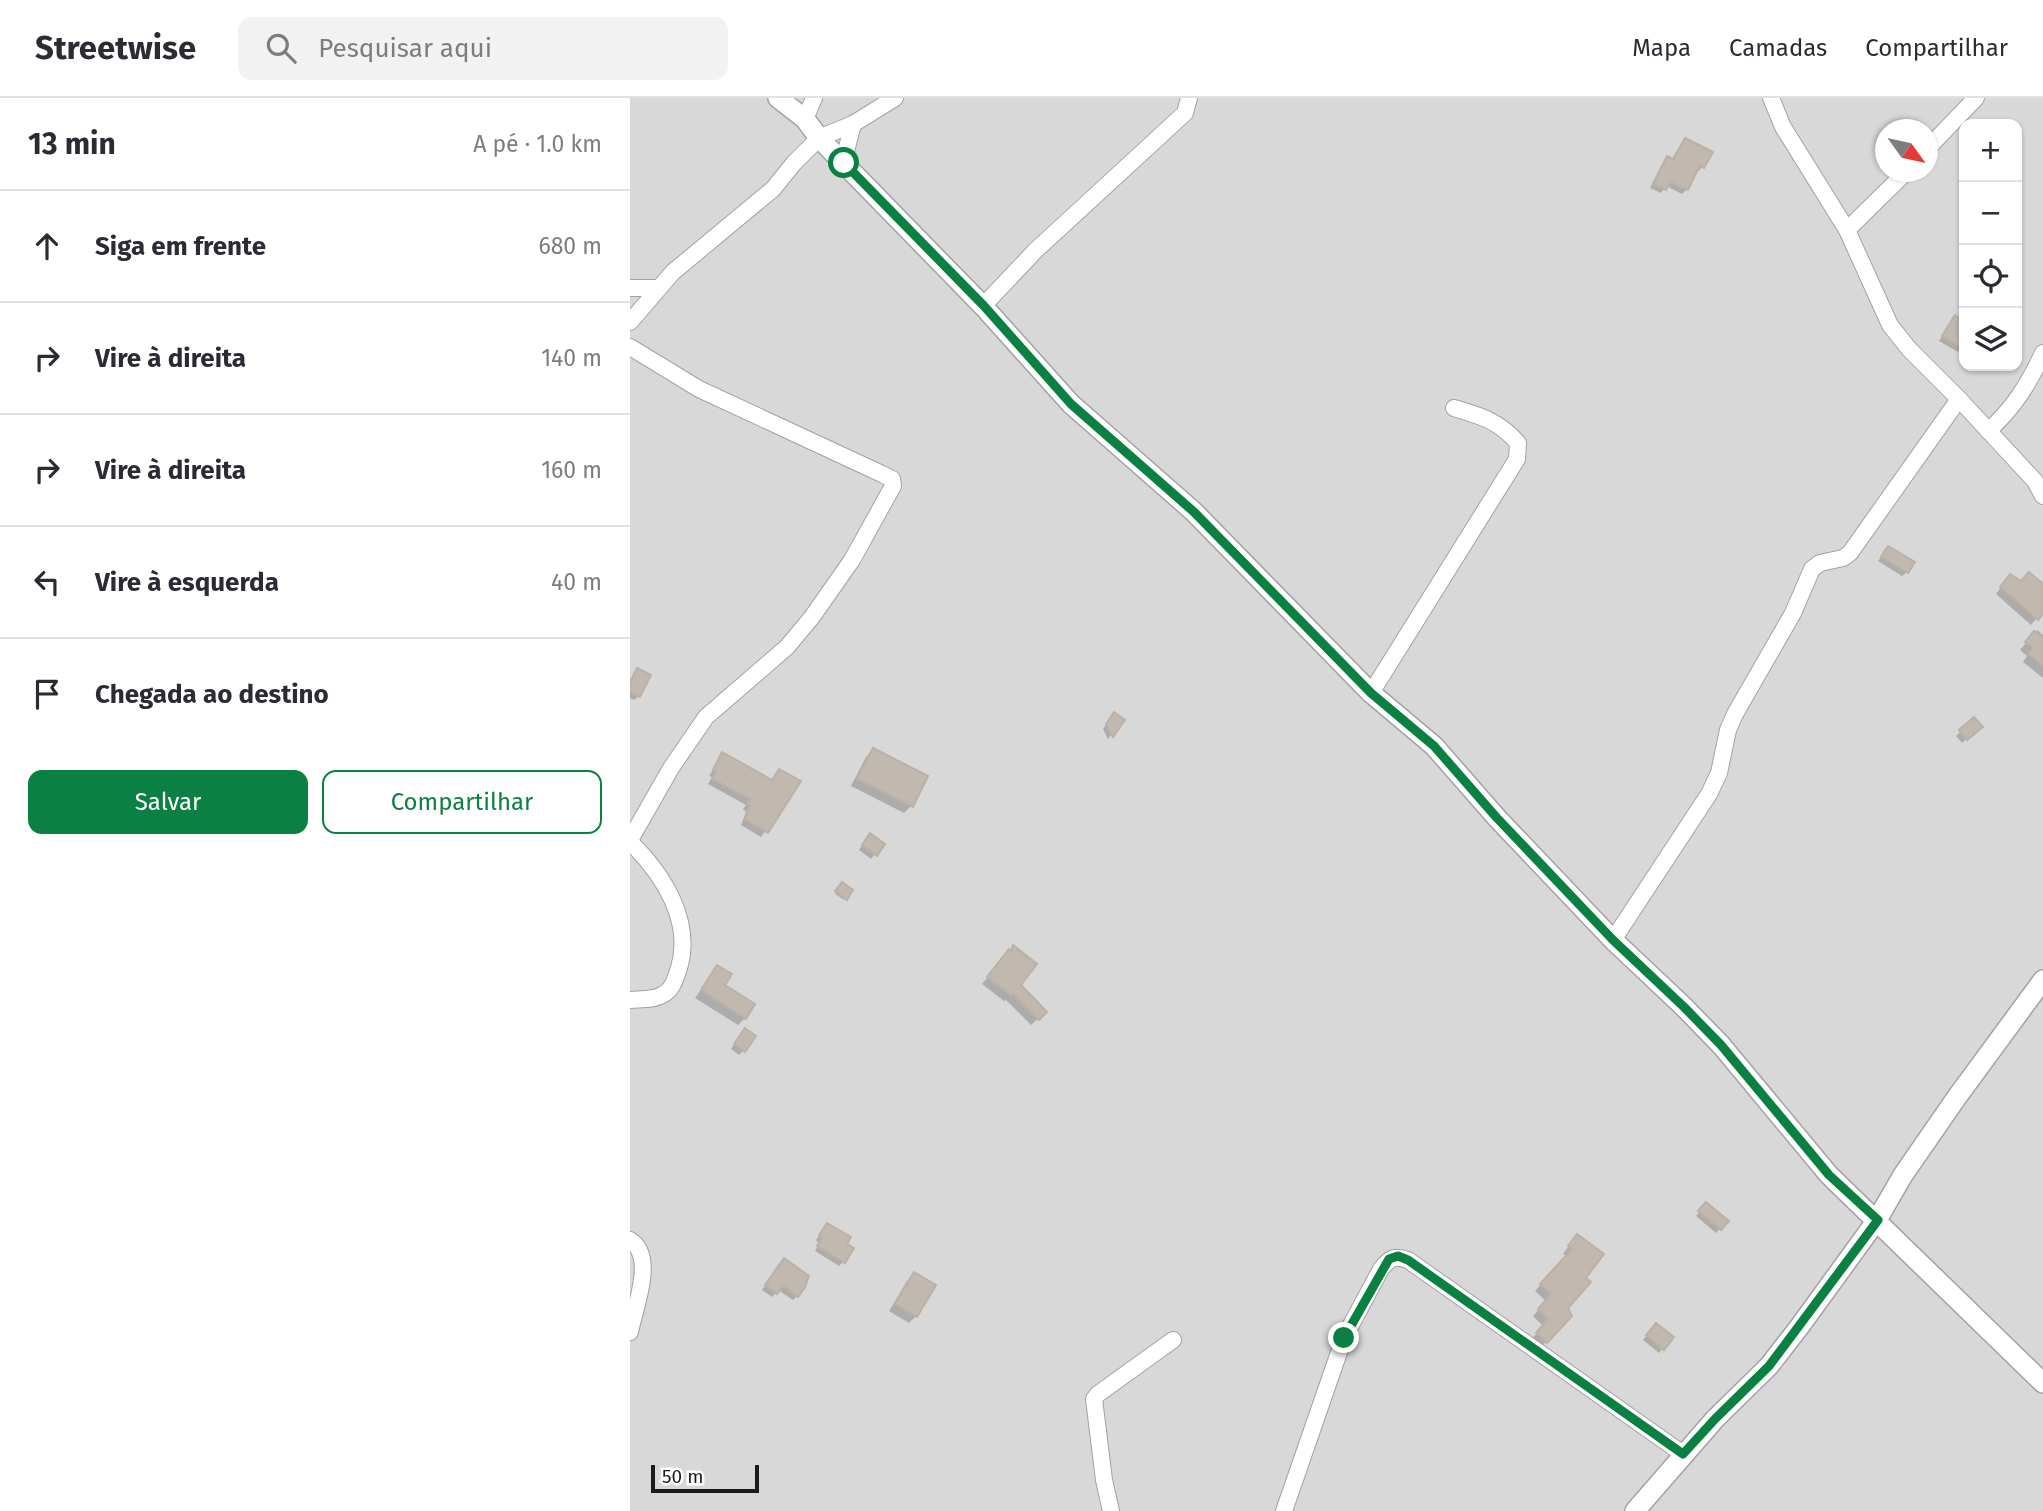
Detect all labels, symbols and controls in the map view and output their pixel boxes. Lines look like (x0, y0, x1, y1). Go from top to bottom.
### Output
search box (238, 17, 728, 80)
text: Streetwise (35, 28, 196, 68)
icon: search (262, 29, 300, 67)
text: Pesquisar aqui (318, 33, 492, 64)
text: Mapa (1632, 34, 1691, 62)
text: Camadas (1729, 34, 1827, 62)
text: Compartilhar (1865, 34, 2008, 62)
north arrow (1875, 119, 1938, 182)
map controls (1959, 119, 2022, 371)
button: + (1959, 119, 2022, 182)
text: 13 min (28, 126, 116, 162)
text: A pé · 1.0 km (473, 130, 602, 158)
route start (828, 147, 859, 178)
button: − (1959, 182, 2022, 245)
icon: ahead (28, 227, 66, 265)
text: Siga em frente (95, 231, 266, 262)
text: 680 m (538, 232, 602, 260)
button: locate (1959, 245, 2022, 308)
button: layers (1959, 308, 2022, 371)
icon: right (28, 339, 66, 377)
text: Vire à direita (95, 343, 246, 374)
text: 140 m (541, 344, 602, 372)
icon: right (28, 451, 66, 489)
text: Vire à direita (95, 455, 246, 486)
text: 160 m (541, 456, 602, 484)
icon: left (28, 563, 66, 601)
text: Vire à esquerda (95, 567, 279, 598)
text: 40 m (551, 568, 602, 596)
icon: arrive (28, 675, 66, 713)
text: Chegada ao destino (95, 679, 329, 710)
button: Salvar (28, 770, 308, 834)
button: Compartilhar (322, 770, 602, 834)
route end (1328, 1322, 1359, 1353)
scale bar (651, 1462, 760, 1494)
text: 50 m (662, 1465, 703, 1488)

